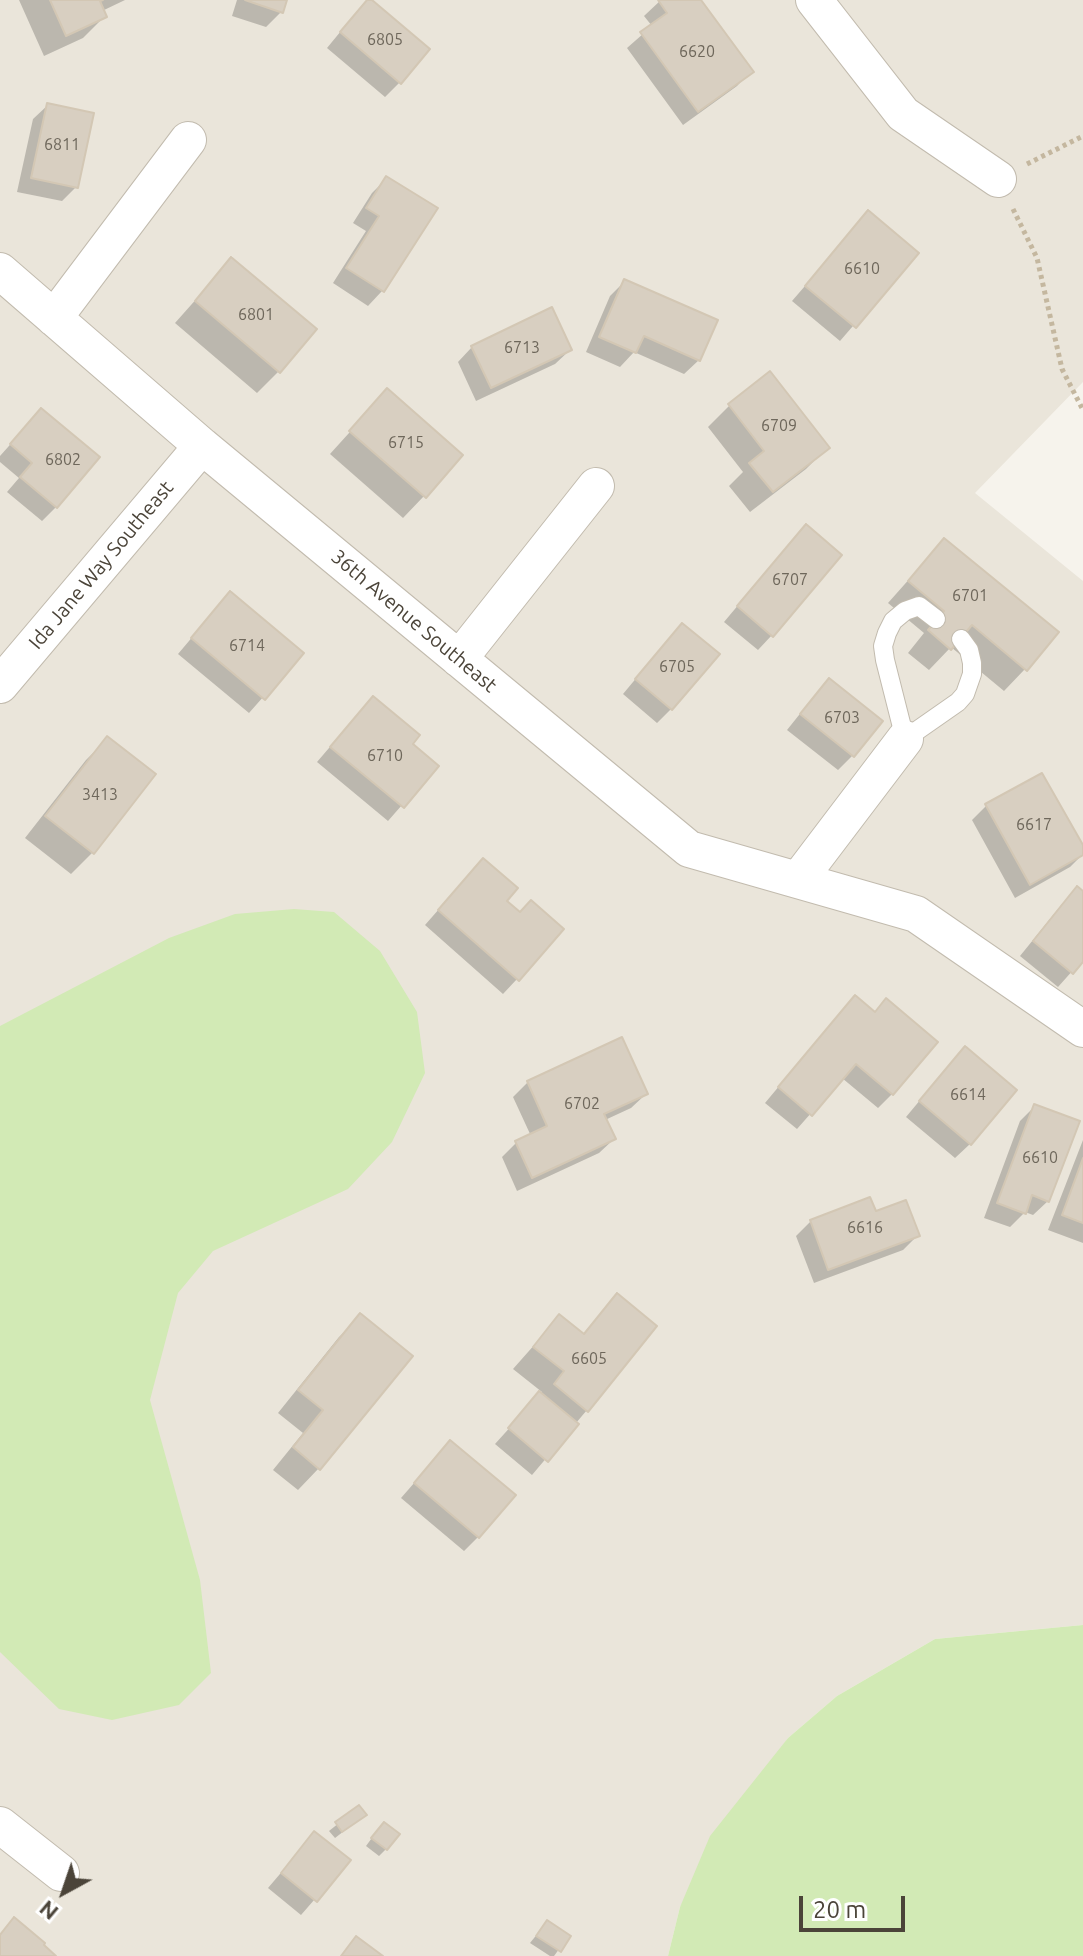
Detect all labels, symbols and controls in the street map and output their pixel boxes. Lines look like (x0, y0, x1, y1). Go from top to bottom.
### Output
house number: 6805 (367, 30, 403, 50)
house number: 6620 (679, 42, 715, 62)
house number: 6811 (44, 135, 80, 155)
house number: 6610 (844, 259, 880, 279)
house number: 6801 (238, 305, 274, 325)
house number: 6713 (504, 338, 540, 358)
house number: 6709 (761, 416, 797, 436)
house number: 6715 (388, 433, 424, 453)
house number: 6802 (45, 450, 81, 470)
street label: Ida Jane Way Southeast (24, 476, 178, 654)
street label: 36th Avenue Southeast (326, 545, 502, 697)
house number: 6707 (772, 570, 808, 590)
house number: 6701 (952, 586, 988, 606)
house number: 6714 (229, 636, 265, 656)
house number: 6705 (659, 657, 695, 677)
house number: 6703 (824, 708, 860, 728)
house number: 6710 (367, 746, 403, 766)
house number: 3413 (82, 785, 118, 805)
house number: 6617 (1016, 815, 1052, 835)
house number: 6614 (950, 1085, 986, 1105)
house number: 6702 (564, 1094, 600, 1114)
house number: 6610 (1022, 1148, 1058, 1168)
house number: 6616 (847, 1218, 883, 1238)
house number: 6605 (571, 1349, 607, 1369)
north arrow (24, 1852, 104, 1932)
scale bar (803, 1880, 909, 1930)
text: N (34, 1896, 63, 1926)
text: 20 m (813, 1896, 866, 1923)

